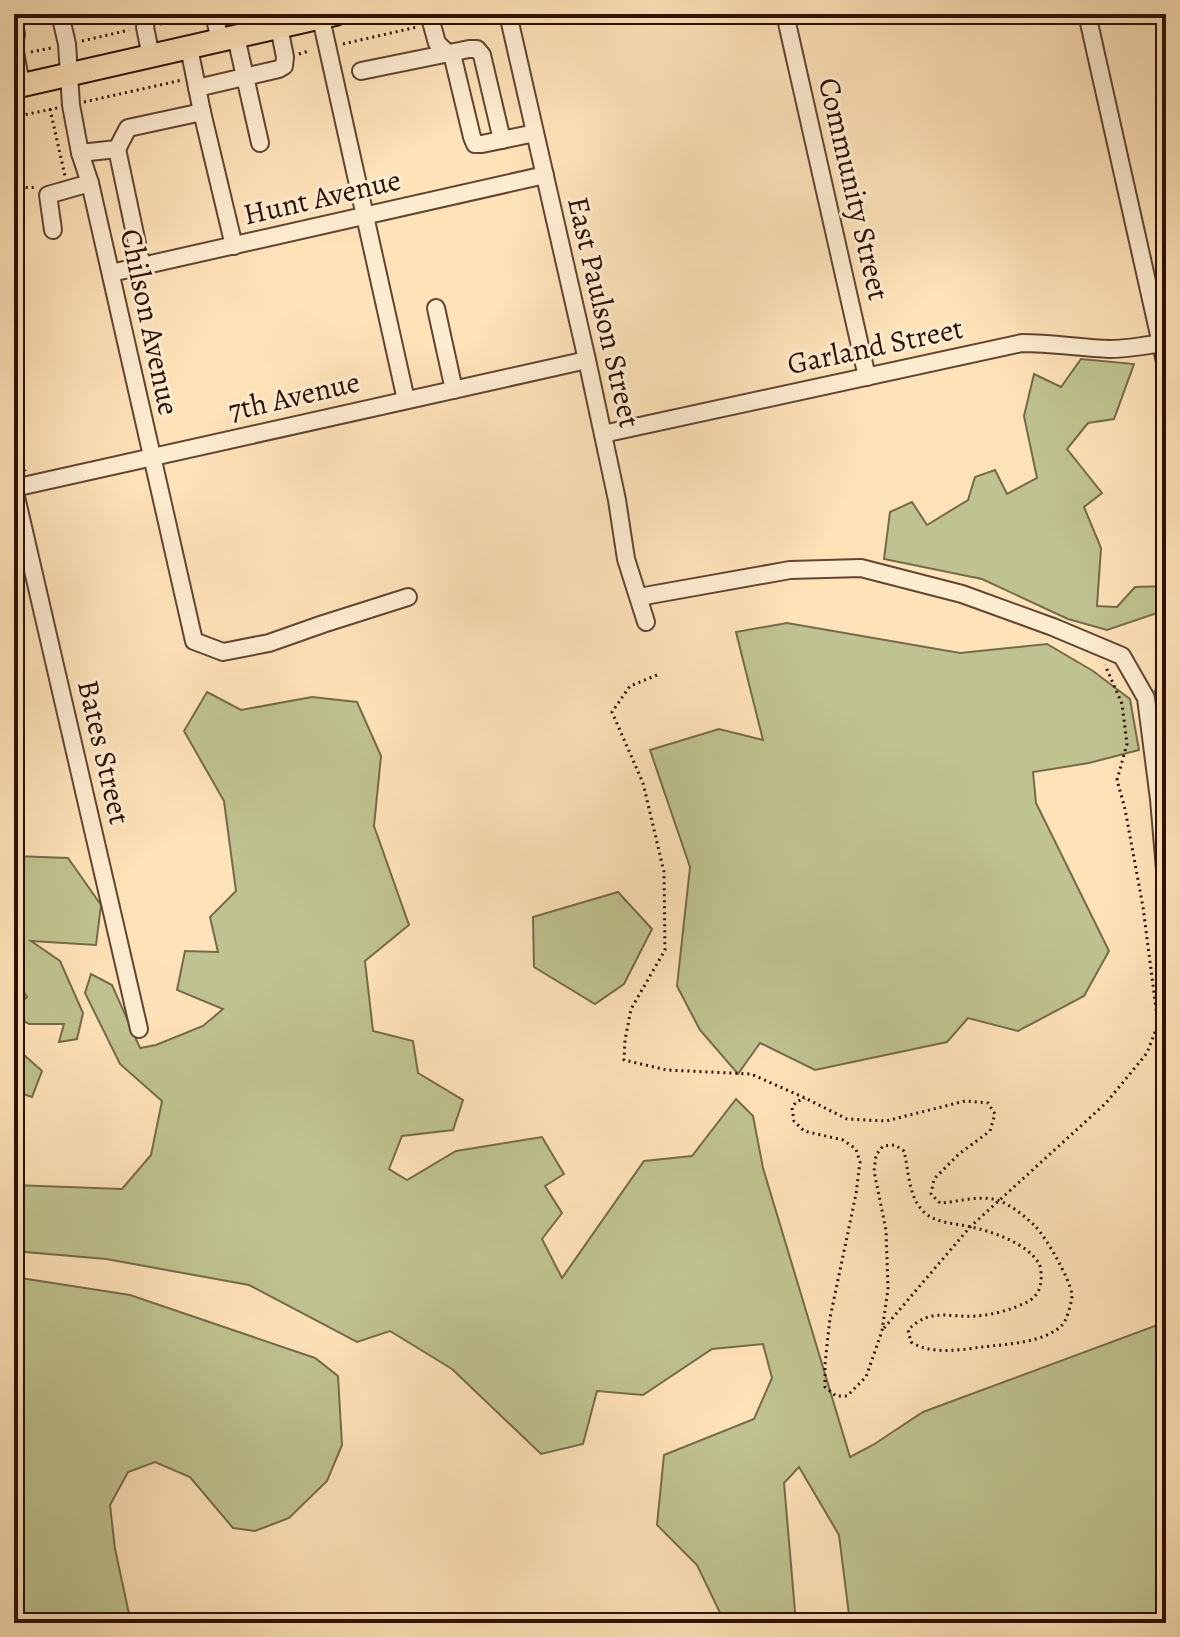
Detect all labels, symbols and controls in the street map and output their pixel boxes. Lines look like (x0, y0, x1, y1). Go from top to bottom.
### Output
street label: Community Street (809, 74, 899, 304)
street label: Hunt Avenue (239, 159, 405, 235)
street label: East Paulson Street (558, 193, 650, 431)
street label: Chilson Avenue (111, 225, 189, 419)
street label: Garland Street (783, 308, 967, 384)
street label: 7th Avenue (224, 361, 364, 431)
street label: Bates Street (68, 676, 140, 828)

